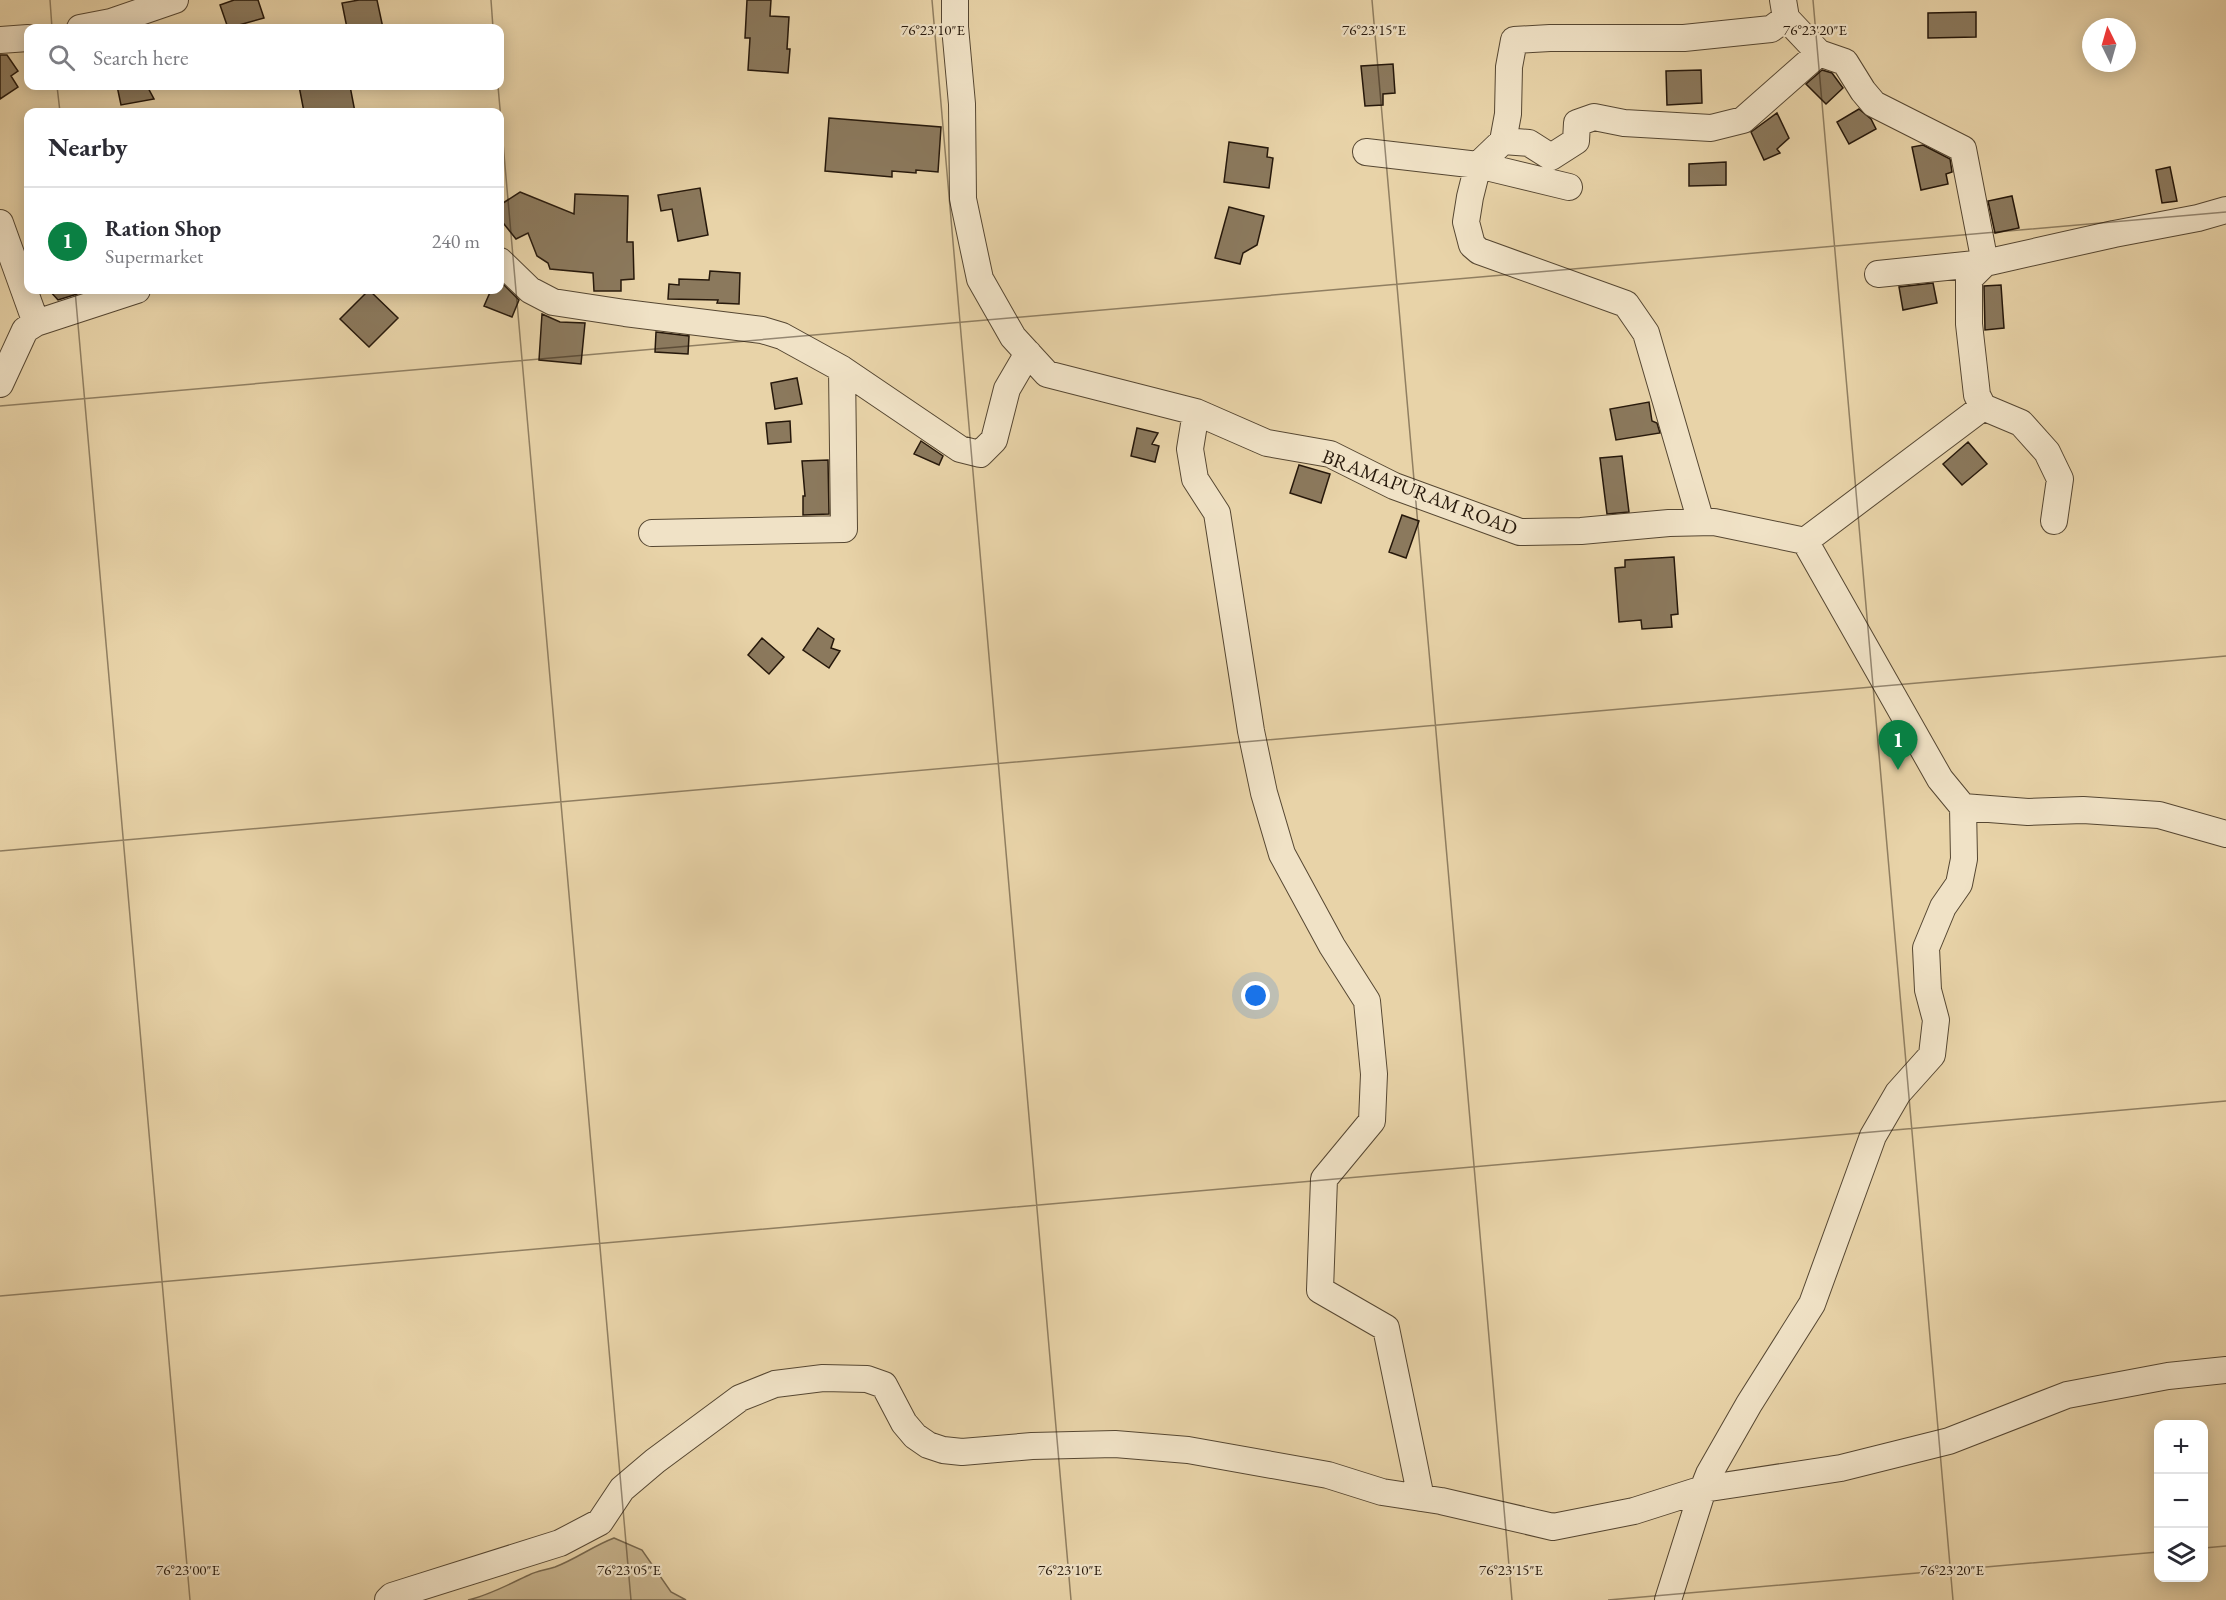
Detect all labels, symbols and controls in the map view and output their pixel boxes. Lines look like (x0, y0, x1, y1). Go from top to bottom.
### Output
north arrow (2082, 18, 2136, 72)
text: 76°23'10"E (901, 20, 966, 39)
text: 76°23'15"E (1342, 20, 1407, 39)
text: 76°23'20"E (1783, 20, 1848, 39)
search box (24, 24, 504, 90)
icon: search (45, 41, 78, 74)
text: Search here (93, 43, 188, 72)
text: Nearby (48, 130, 128, 164)
text: Ration Shop (105, 214, 221, 243)
text: 1 (62, 228, 73, 254)
text: 240 m (432, 228, 480, 254)
text: Supermarket (105, 243, 203, 269)
street label: BRAMAPURAM ROAD (1319, 443, 1521, 541)
pin: 1 (1878, 720, 1918, 770)
your location (1241, 981, 1270, 1010)
map controls (2154, 1420, 2208, 1582)
button: + (2154, 1420, 2208, 1474)
button: − (2154, 1474, 2208, 1528)
button: layers (2154, 1528, 2208, 1582)
text: 76°23'00"E (156, 1560, 221, 1579)
text: 76°23'05"E (597, 1560, 662, 1579)
text: 76°23'10"E (1038, 1560, 1103, 1579)
text: 76°23'15"E (1479, 1560, 1544, 1579)
text: 76°23'20"E (1920, 1560, 1985, 1579)

